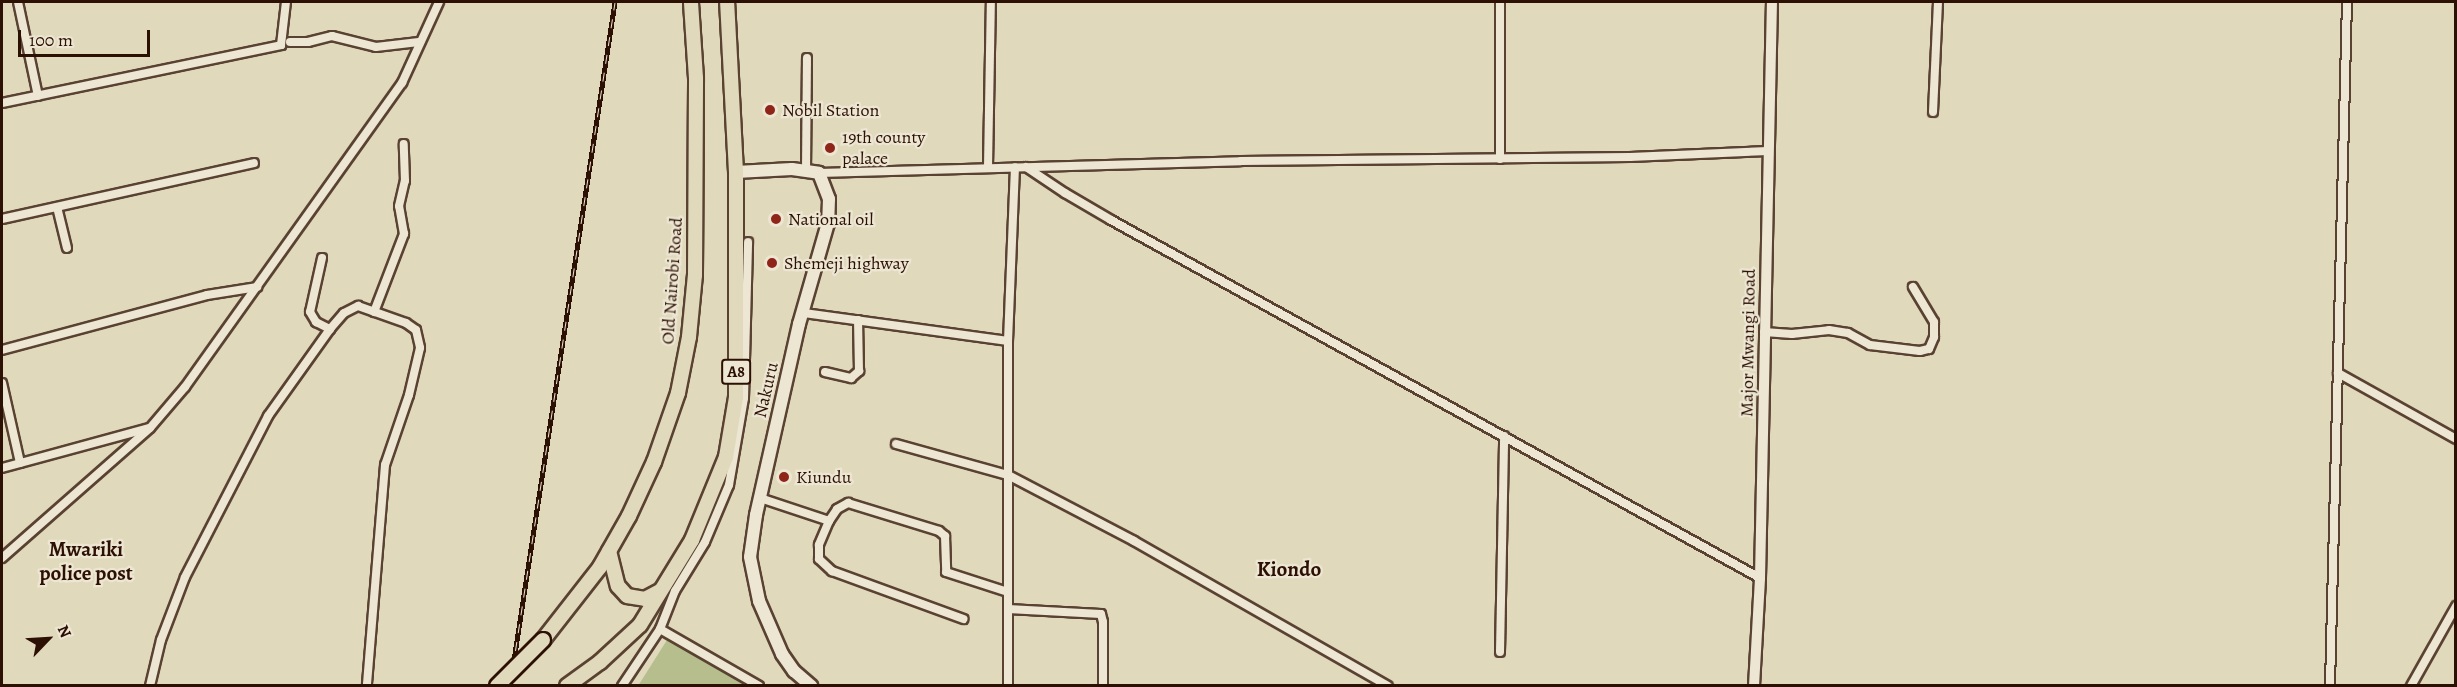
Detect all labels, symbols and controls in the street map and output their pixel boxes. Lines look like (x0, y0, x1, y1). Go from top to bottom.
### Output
scale bar (21, 18, 153, 56)
text: 100 m (29, 28, 73, 52)
place label: Nobil Station (782, 99, 879, 121)
marker: Nobil Station (763, 103, 777, 117)
place label: 19th county palace (842, 127, 925, 170)
marker: 19th county palace (823, 141, 837, 155)
place label: National oil (788, 208, 874, 230)
marker: National oil (769, 212, 783, 226)
street label: Old Nairobi Road (657, 217, 687, 345)
place label: Shemeji highway (784, 252, 909, 274)
marker: Shemeji highway (765, 256, 779, 270)
street label: Major Mwangi Road (1736, 269, 1760, 417)
road number: A8 (721, 359, 751, 385)
street label: Nakuru (749, 360, 783, 420)
place label: Kiundu (796, 466, 851, 488)
marker: Kiundu (777, 470, 791, 484)
district label: Mwariki police post (39, 536, 133, 586)
district label: Kiondo (1257, 556, 1321, 582)
north arrow (18, 609, 78, 669)
text: N (52, 621, 77, 641)

